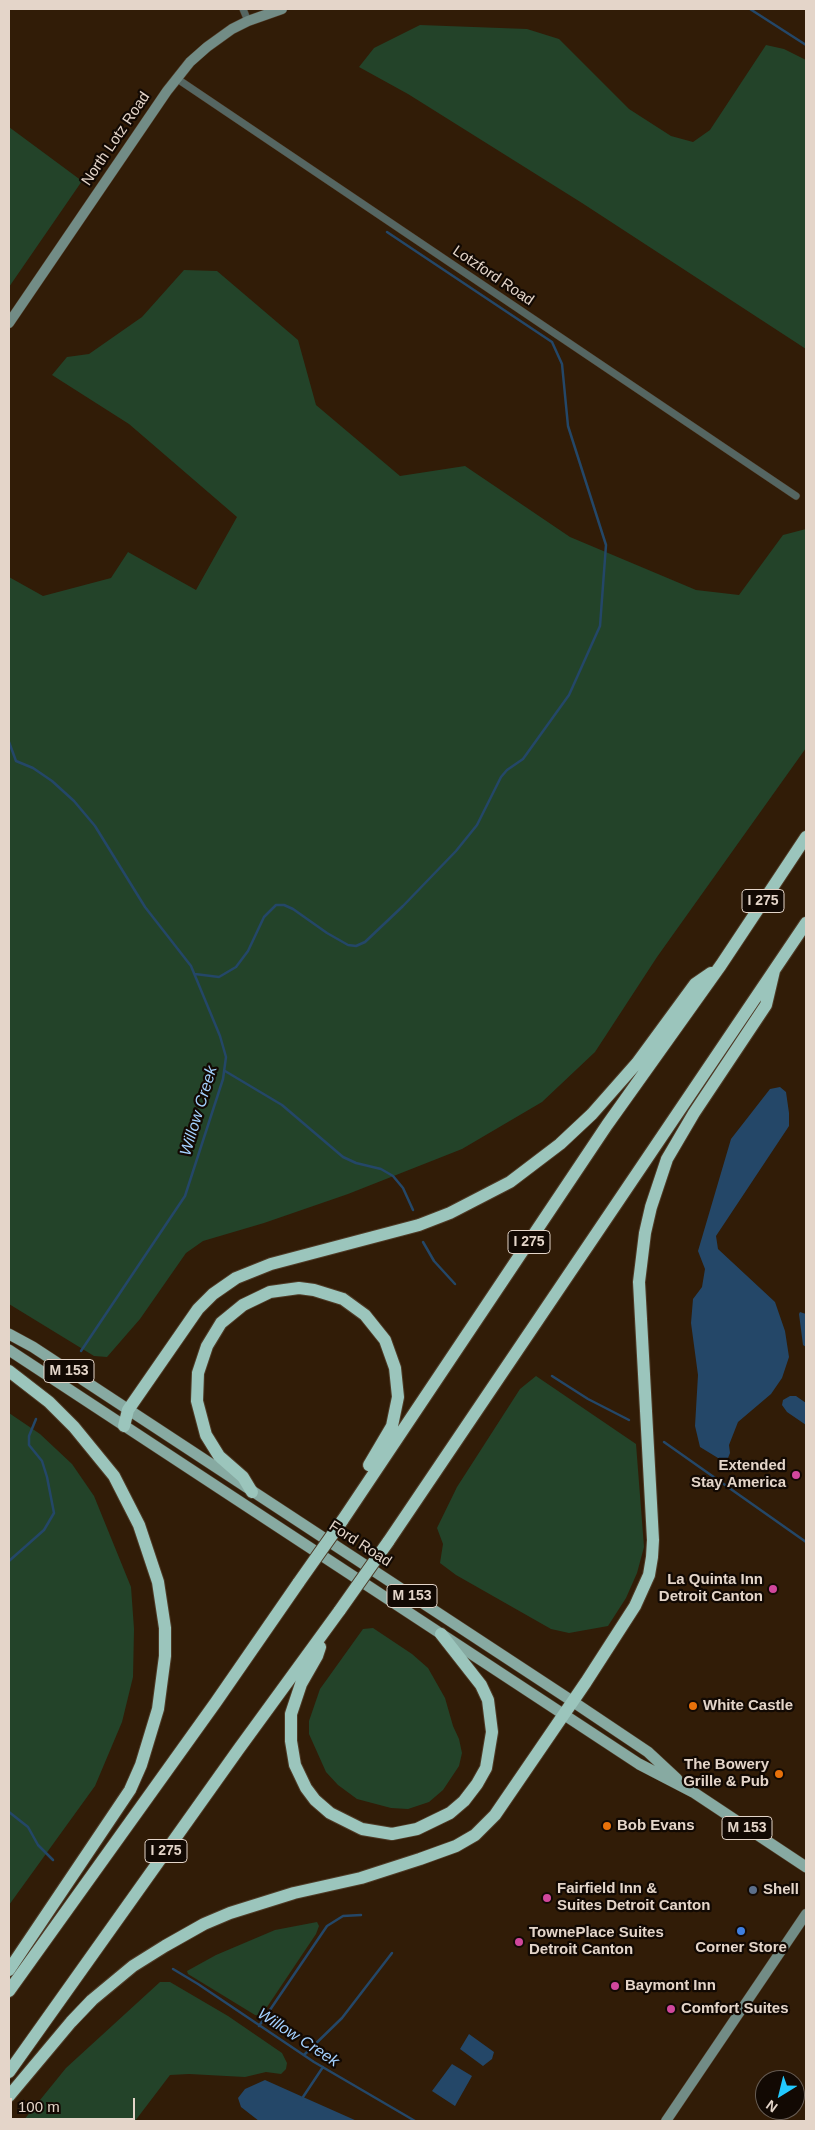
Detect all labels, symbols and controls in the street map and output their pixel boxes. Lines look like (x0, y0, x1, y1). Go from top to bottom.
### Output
street label: North Lotz Road (78, 89, 154, 189)
street label: Lotzford Road (449, 242, 537, 310)
road number: I 275 (742, 889, 784, 912)
water label: Willow Creek (176, 1064, 222, 1158)
road number: I 275 (508, 1230, 550, 1254)
road number: M 153 (44, 1360, 94, 1382)
place label: Extended Stay America (691, 1457, 786, 1492)
marker: Extended Stay America (790, 1469, 802, 1481)
street label: Ford Road (325, 1517, 395, 1571)
place label: La Quinta Inn Detroit Canton (659, 1571, 763, 1606)
marker: La Quinta Inn Detroit Canton (767, 1583, 779, 1595)
road number: M 153 (387, 1584, 437, 1608)
place label: White Castle (703, 1697, 793, 1715)
marker: White Castle (687, 1700, 699, 1712)
place label: The Bowery Grille & Pub (683, 1756, 769, 1791)
marker: The Bowery Grille & Pub (773, 1768, 785, 1780)
road number: M 153 (722, 1816, 772, 1840)
place label: Bob Evans (617, 1817, 695, 1835)
marker: Bob Evans (601, 1820, 613, 1832)
road number: I 275 (145, 1840, 187, 1862)
place label: Fairfield Inn & Suites Detroit Canton (557, 1880, 710, 1915)
place label: Shell (763, 1881, 799, 1899)
marker: Shell (747, 1884, 759, 1896)
marker: Fairfield Inn & Suites Detroit Canton (541, 1892, 553, 1904)
place label: TownePlace Suites Detroit Canton (529, 1924, 664, 1959)
marker: Corner Store (735, 1925, 747, 1937)
marker: TownePlace Suites Detroit Canton (513, 1936, 525, 1948)
place label: Corner Store (695, 1939, 787, 1957)
place label: Baymont Inn (625, 1977, 716, 1995)
marker: Baymont Inn (609, 1980, 621, 1992)
place label: Comfort Suites (681, 2000, 789, 2018)
marker: Comfort Suites (665, 2003, 677, 2015)
water label: Willow Creek (254, 2005, 342, 2071)
north arrow (755, 2070, 805, 2120)
scale bar (12, 2088, 138, 2120)
text: N (763, 2097, 781, 2116)
text: 100 m (18, 2098, 60, 2115)

